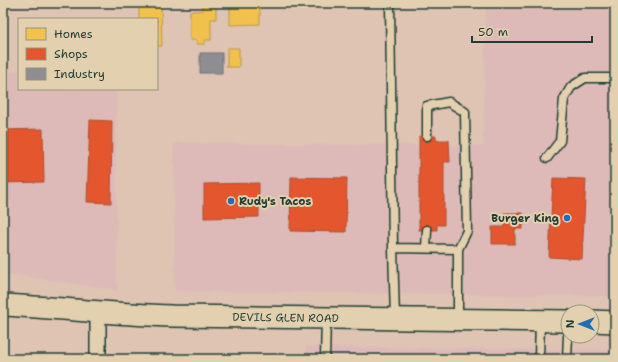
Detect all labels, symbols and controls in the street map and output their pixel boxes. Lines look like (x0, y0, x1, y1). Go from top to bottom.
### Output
legend (18, 18, 158, 90)
scale bar (472, 18, 592, 44)
text: 50 m (478, 24, 508, 40)
text: Homes (54, 26, 93, 42)
text: Shops (54, 46, 88, 62)
text: Industry (54, 66, 105, 82)
place label: Rudy's Tacos (239, 194, 311, 209)
marker: Rudy's Tacos (226, 196, 236, 206)
place label: Burger King (491, 211, 559, 226)
marker: Burger King (562, 213, 572, 223)
north arrow (560, 304, 600, 344)
street label: DEVILS GLEN ROAD (232, 309, 339, 326)
text: N (563, 319, 578, 328)

